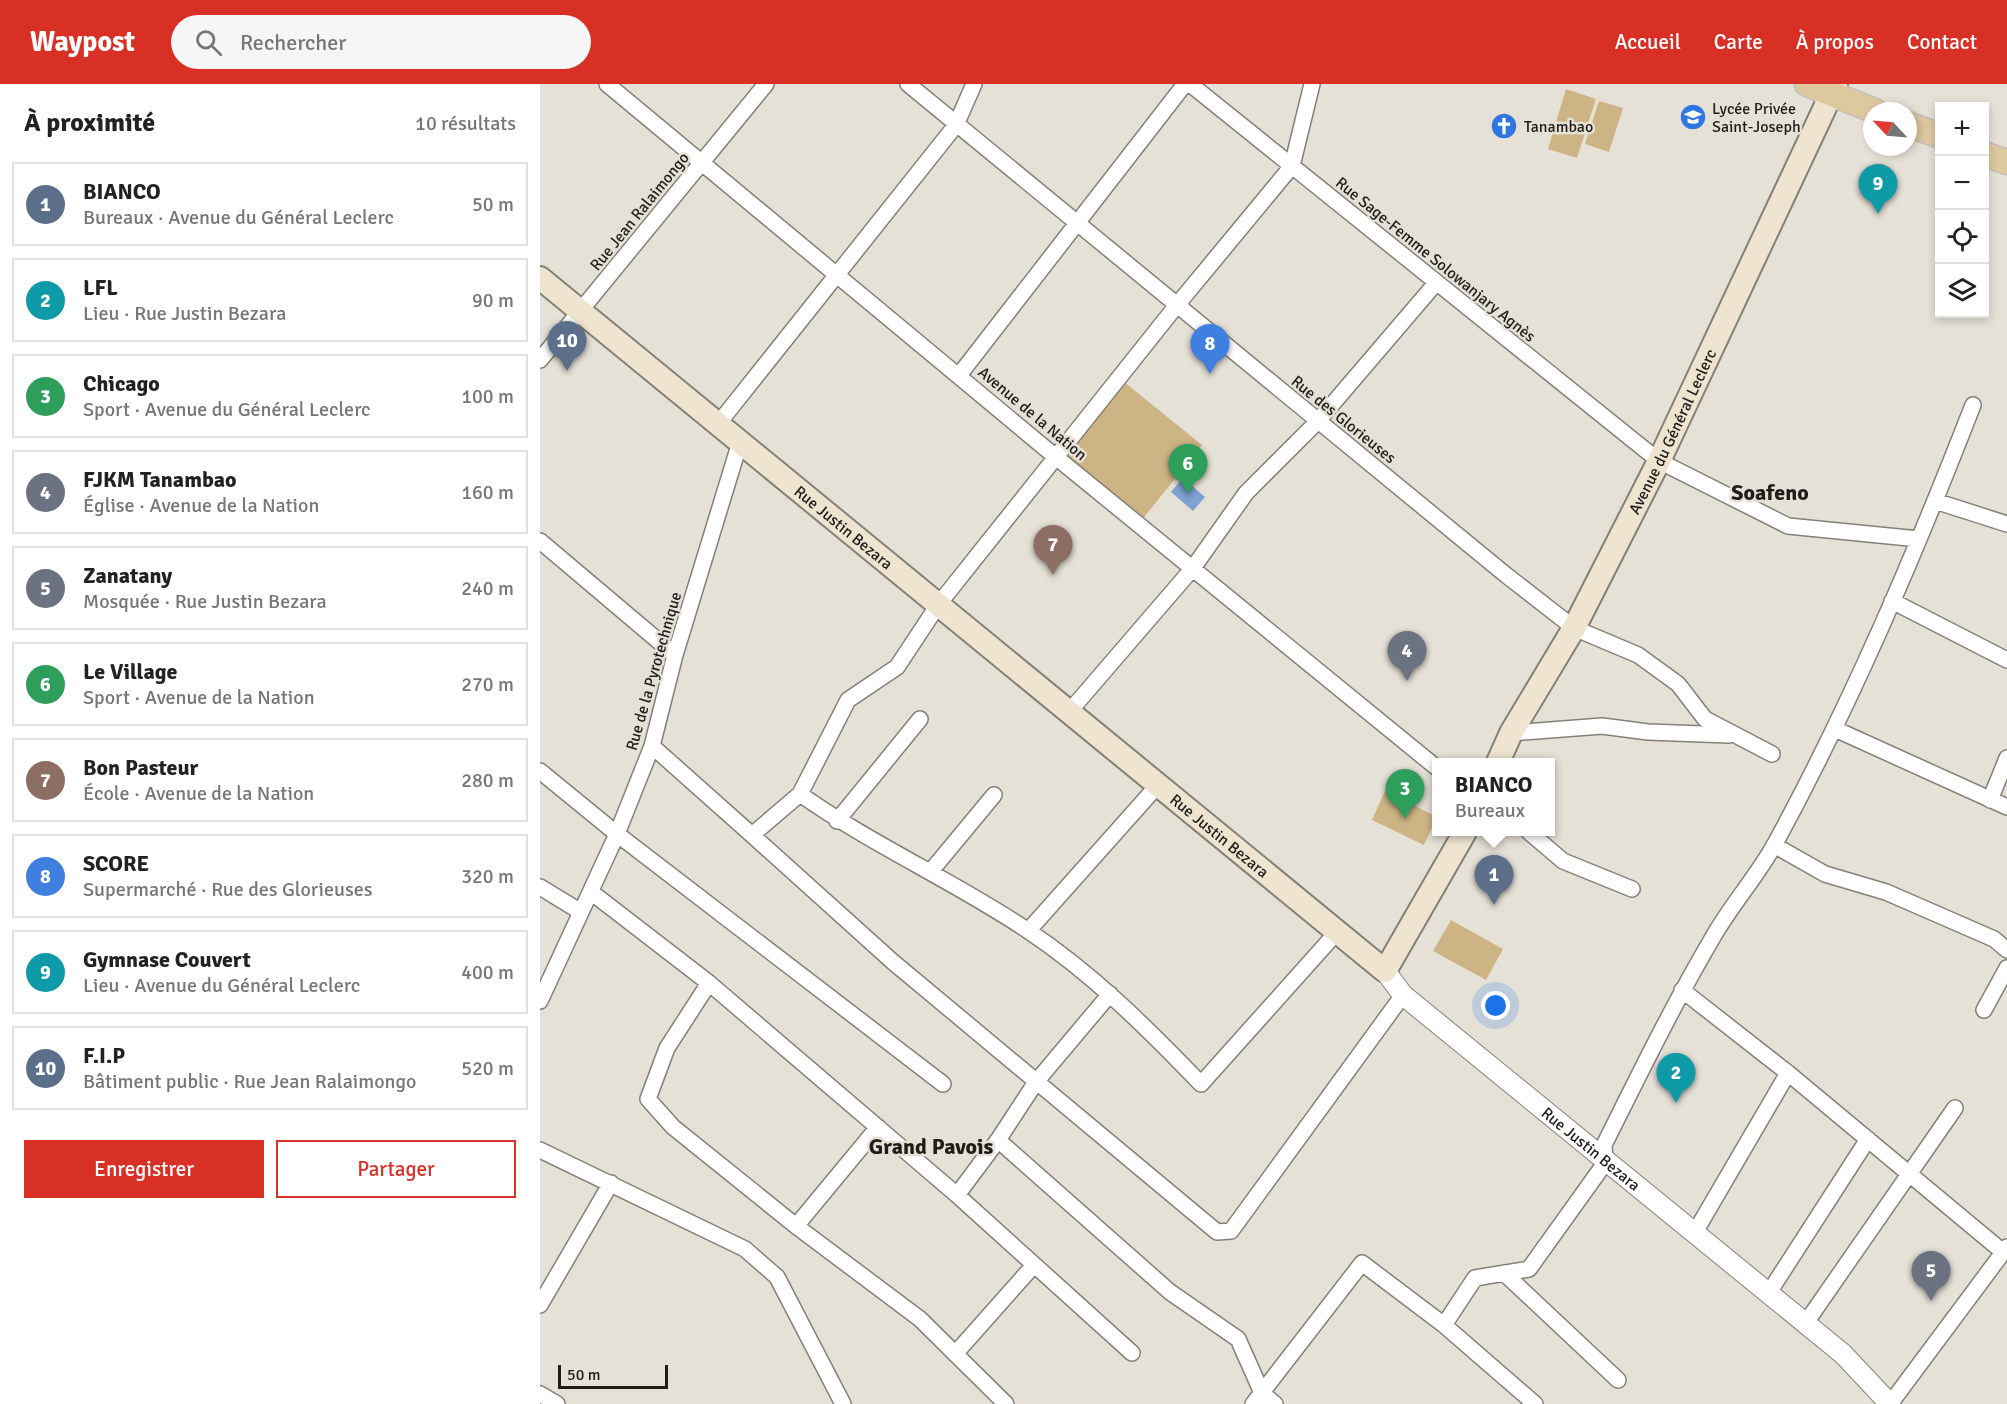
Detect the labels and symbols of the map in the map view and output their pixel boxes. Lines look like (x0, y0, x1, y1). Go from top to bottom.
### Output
place label: Lycée Privée Saint-Joseph (1712, 99, 1801, 137)
school or university icon: Lycée Privée Saint-Joseph (1678, 102, 1708, 132)
north arrow (1863, 102, 1917, 156)
church icon: Tanambao (1489, 111, 1519, 141)
place label: Tanambao (1524, 117, 1593, 137)
street label: Rue Jean Ralaimongo (586, 148, 694, 275)
pin: 9 (1858, 164, 1898, 214)
street label: Rue Sage-Femme Solowanjary Agnès (1331, 173, 1539, 347)
pin: 10 (548, 322, 586, 371)
pin: 8 (1190, 324, 1230, 374)
street label: Avenue du Général Leclerc (1625, 346, 1721, 518)
street label: Avenue de la Nation (974, 362, 1091, 465)
street label: Rue des Glorieuses (1287, 371, 1400, 468)
pin: 6 (1168, 444, 1208, 494)
district label: Soafeno (1731, 479, 1809, 506)
street label: Rue Justin Bezara (790, 482, 897, 574)
pin: 7 (1034, 526, 1072, 575)
street label: Rue de la Pyrotechnique (622, 590, 686, 753)
pin: 4 (1388, 632, 1426, 681)
pin: 3 (1386, 770, 1424, 819)
street label: Rue Justin Bezara (1166, 790, 1272, 883)
pin: 1 (1474, 856, 1514, 905)
your location (1481, 991, 1510, 1020)
pin: 2 (1656, 1054, 1696, 1103)
street label: Rue Justin Bezara (1537, 1103, 1644, 1196)
district label: Grand Pavois (869, 1133, 994, 1160)
pin: 5 (1912, 1252, 1950, 1301)
scale bar (558, 1362, 668, 1390)

